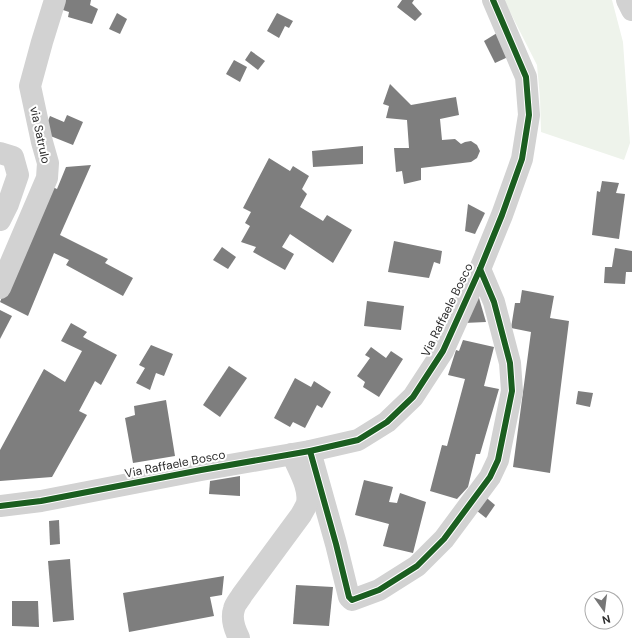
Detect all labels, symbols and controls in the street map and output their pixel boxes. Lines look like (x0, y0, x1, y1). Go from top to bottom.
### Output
street label: via Satrulo (26, 105, 54, 165)
street label: Via Raffaele Bosco (417, 260, 477, 360)
street label: Via Raffaele Bosco (123, 446, 227, 482)
north arrow (584, 590, 624, 630)
text: N (601, 612, 612, 627)

